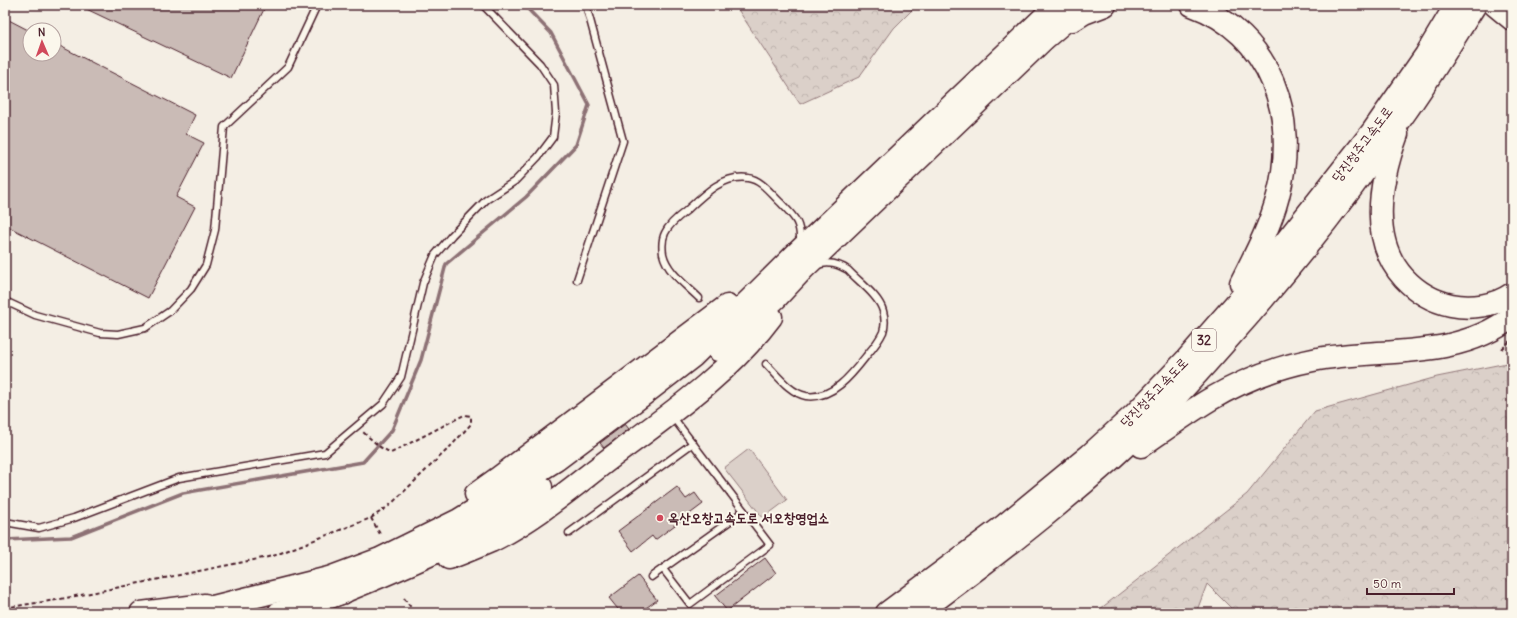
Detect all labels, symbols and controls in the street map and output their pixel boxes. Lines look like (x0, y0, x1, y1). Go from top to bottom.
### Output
north arrow (22, 22, 62, 62)
text: N (38, 25, 46, 39)
street label: 당진청주고속도로 (1328, 103, 1396, 185)
road number: 32 (1192, 329, 1216, 351)
street label: 당진청주고속도로 (1116, 353, 1192, 431)
place label: 옥산오창고속도로 서오창영업소 (668, 509, 829, 527)
marker: 옥산오창고속도로 서오창영업소 (655, 513, 665, 523)
scale bar (1367, 570, 1454, 596)
text: 50 m (1373, 576, 1402, 591)

